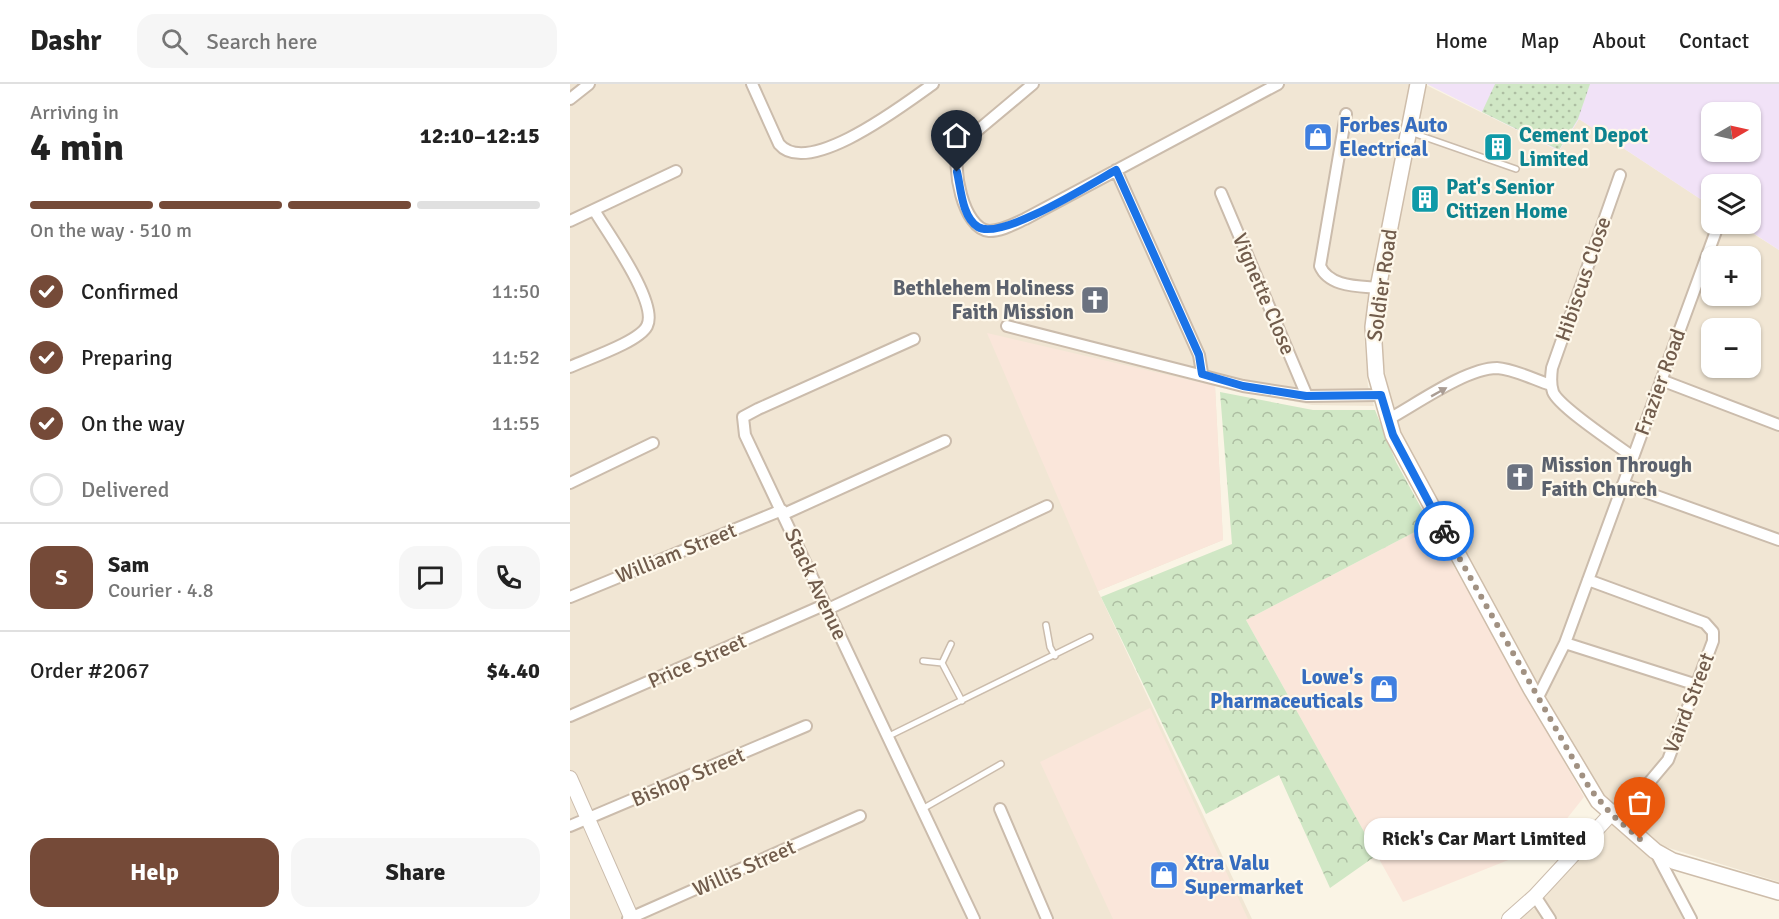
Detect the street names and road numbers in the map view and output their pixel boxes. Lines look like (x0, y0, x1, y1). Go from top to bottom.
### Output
street label: Hibiscus Close (1550, 213, 1616, 345)
street label: Soldier Road (1361, 227, 1403, 343)
street label: Vignette Close (1227, 229, 1301, 359)
street label: Frazier Road (1629, 325, 1691, 439)
street label: William Street (612, 517, 740, 589)
street label: Stack Avenue (779, 524, 853, 644)
street label: Price Street (644, 628, 750, 694)
street label: Vaird Street (1658, 649, 1720, 757)
street label: Bishop Street (628, 742, 748, 812)
street label: Willis Street (689, 834, 799, 902)

